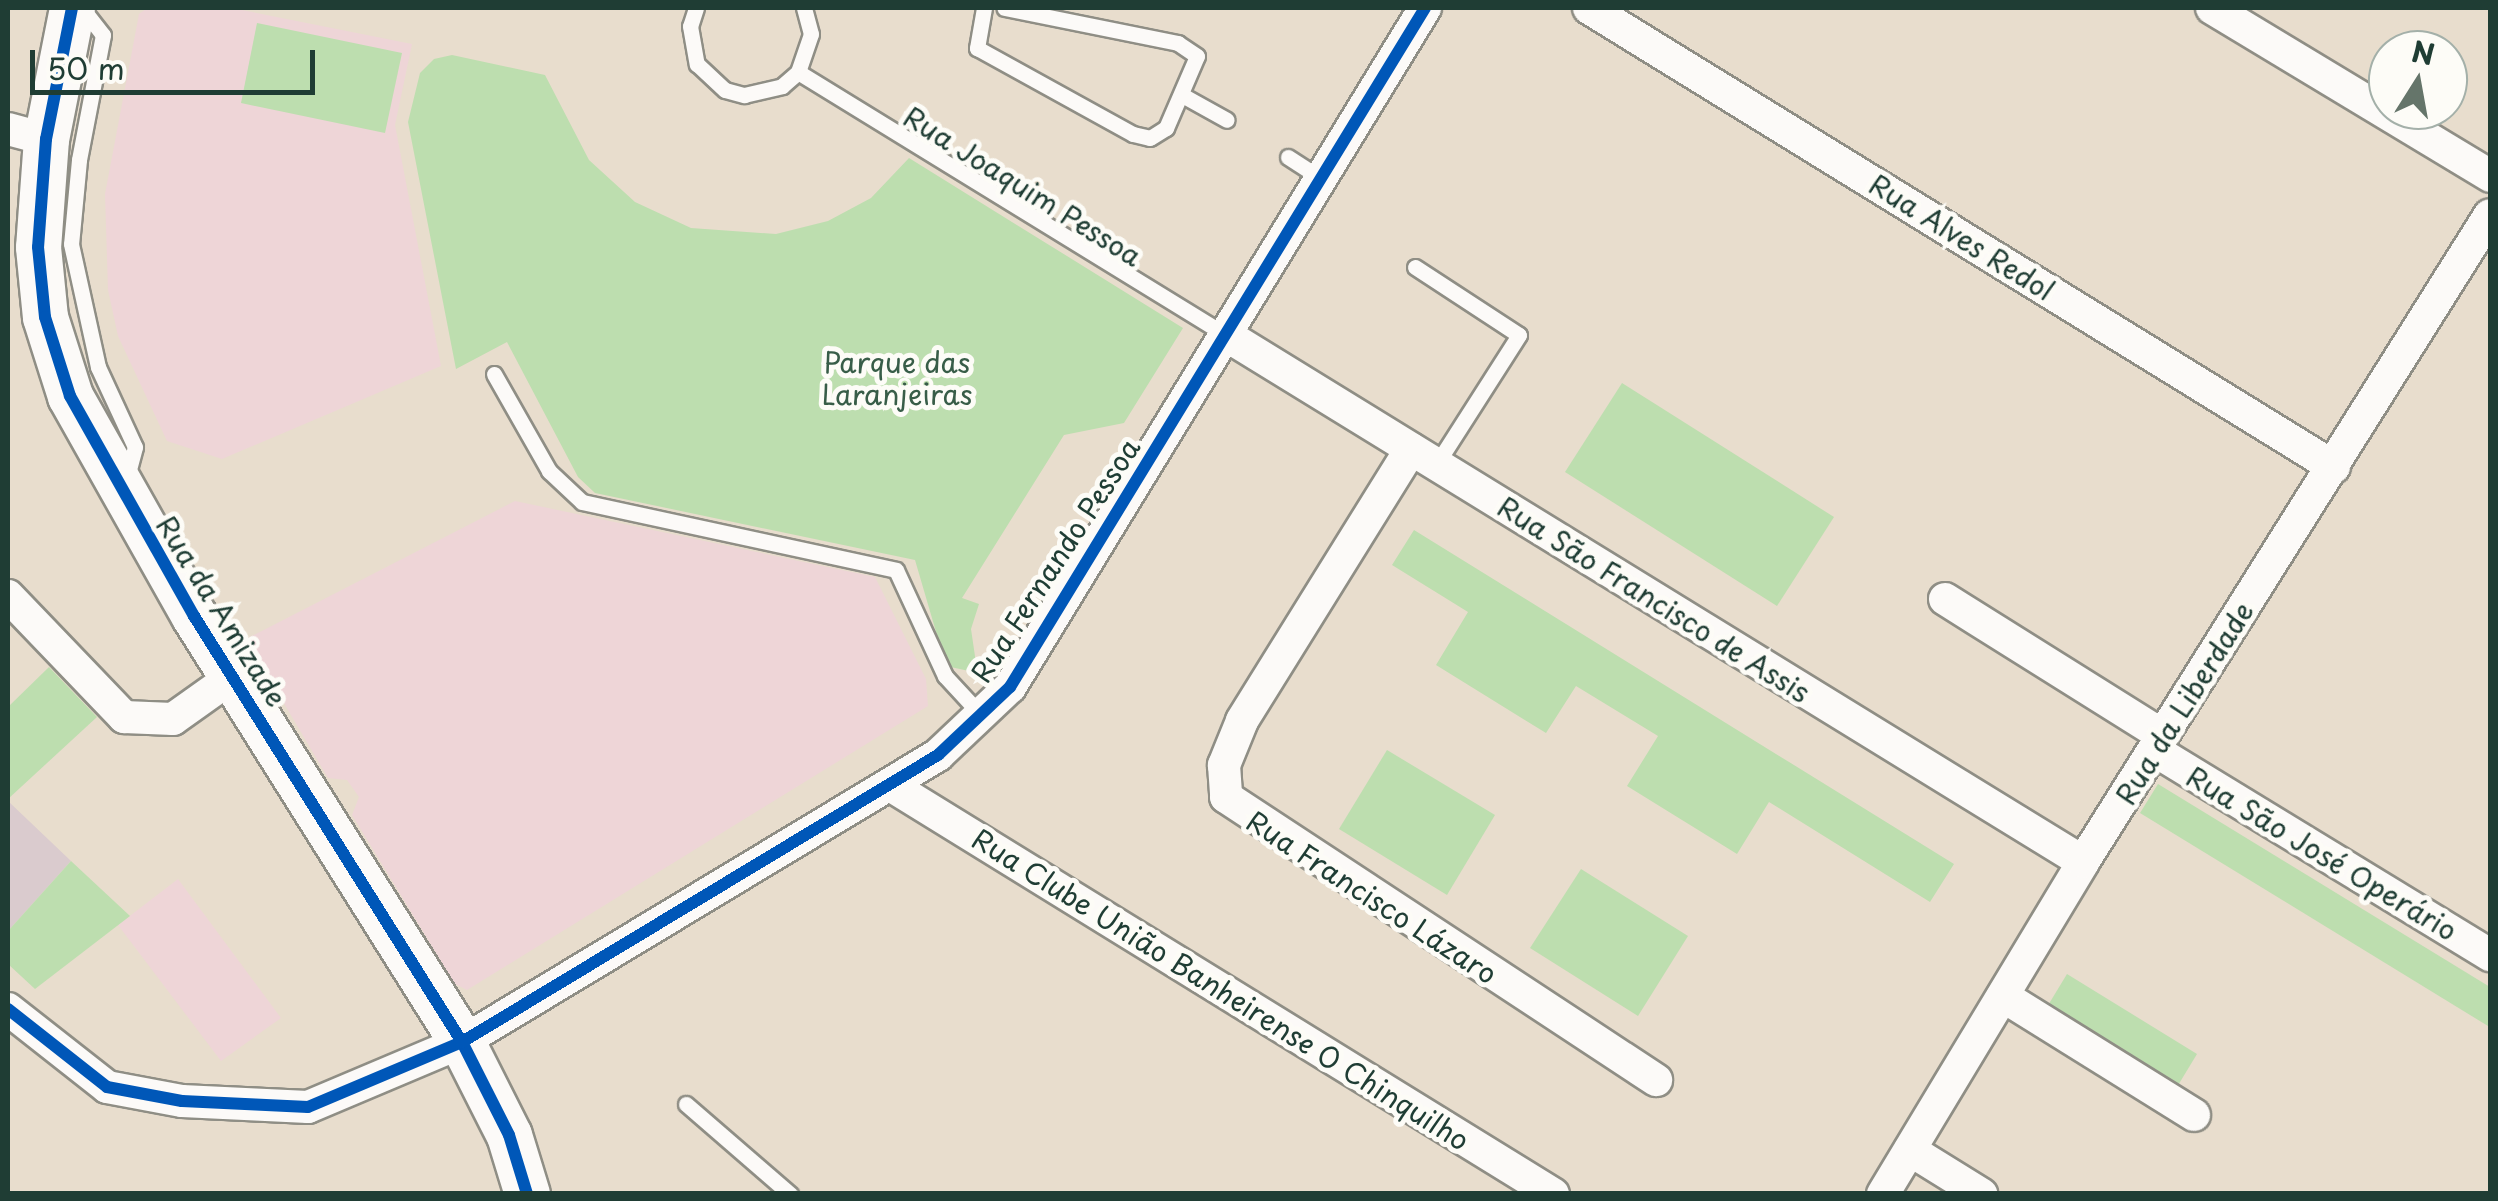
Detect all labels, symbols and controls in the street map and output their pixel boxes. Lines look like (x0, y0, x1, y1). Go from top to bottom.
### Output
text: N (2408, 29, 2438, 75)
scale bar (35, 30, 320, 92)
north arrow (2368, 30, 2468, 130)
text: 50 m (47, 45, 125, 90)
street label: Rua Joaquim Pessoa (897, 99, 1149, 273)
street label: Rua Alves Redol (1862, 166, 2062, 308)
park label: Parque das Laranjeiras (821, 345, 973, 411)
street label: Rua Fernando Pessoa (962, 429, 1148, 691)
street label: Rua São Francisco de Assis (1489, 487, 1819, 711)
street label: Rua da Amizade (149, 508, 295, 714)
street label: Rua da Liberdade (2107, 594, 2261, 812)
street label: Rua São José Operário (2181, 759, 2463, 947)
street label: Rua Francisco Lázaro (1241, 804, 1503, 990)
street label: Rua Clube União Banheirense O Chinquilho (964, 820, 1478, 1158)

